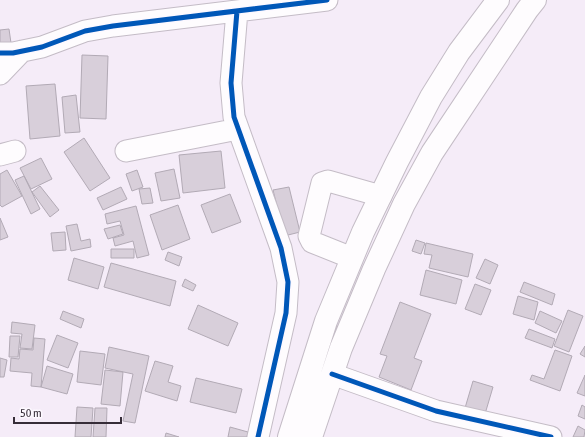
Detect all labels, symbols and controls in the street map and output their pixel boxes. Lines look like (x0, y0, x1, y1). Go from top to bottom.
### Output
scale bar (14, 399, 121, 425)
text: 50 m (20, 406, 42, 420)

